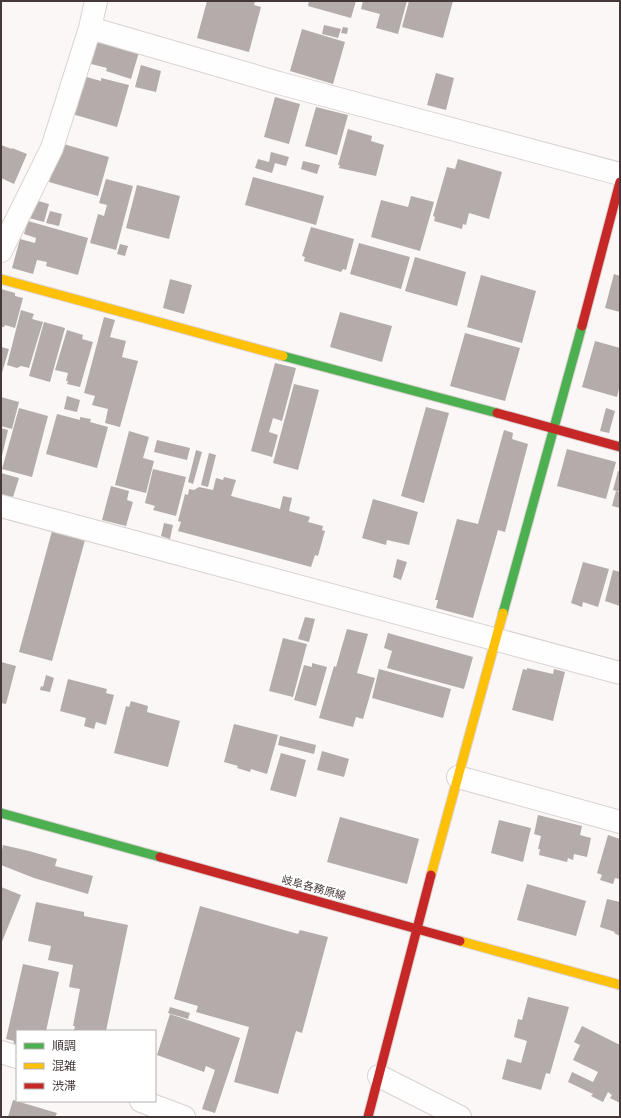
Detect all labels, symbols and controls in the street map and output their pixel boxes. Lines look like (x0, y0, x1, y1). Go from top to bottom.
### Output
street label: 岐阜各務原線 (280, 871, 348, 903)
legend (16, 1030, 156, 1102)
text: 順調 (52, 1037, 76, 1054)
text: 混雑 (52, 1057, 76, 1074)
text: 渋滞 (52, 1077, 76, 1094)

